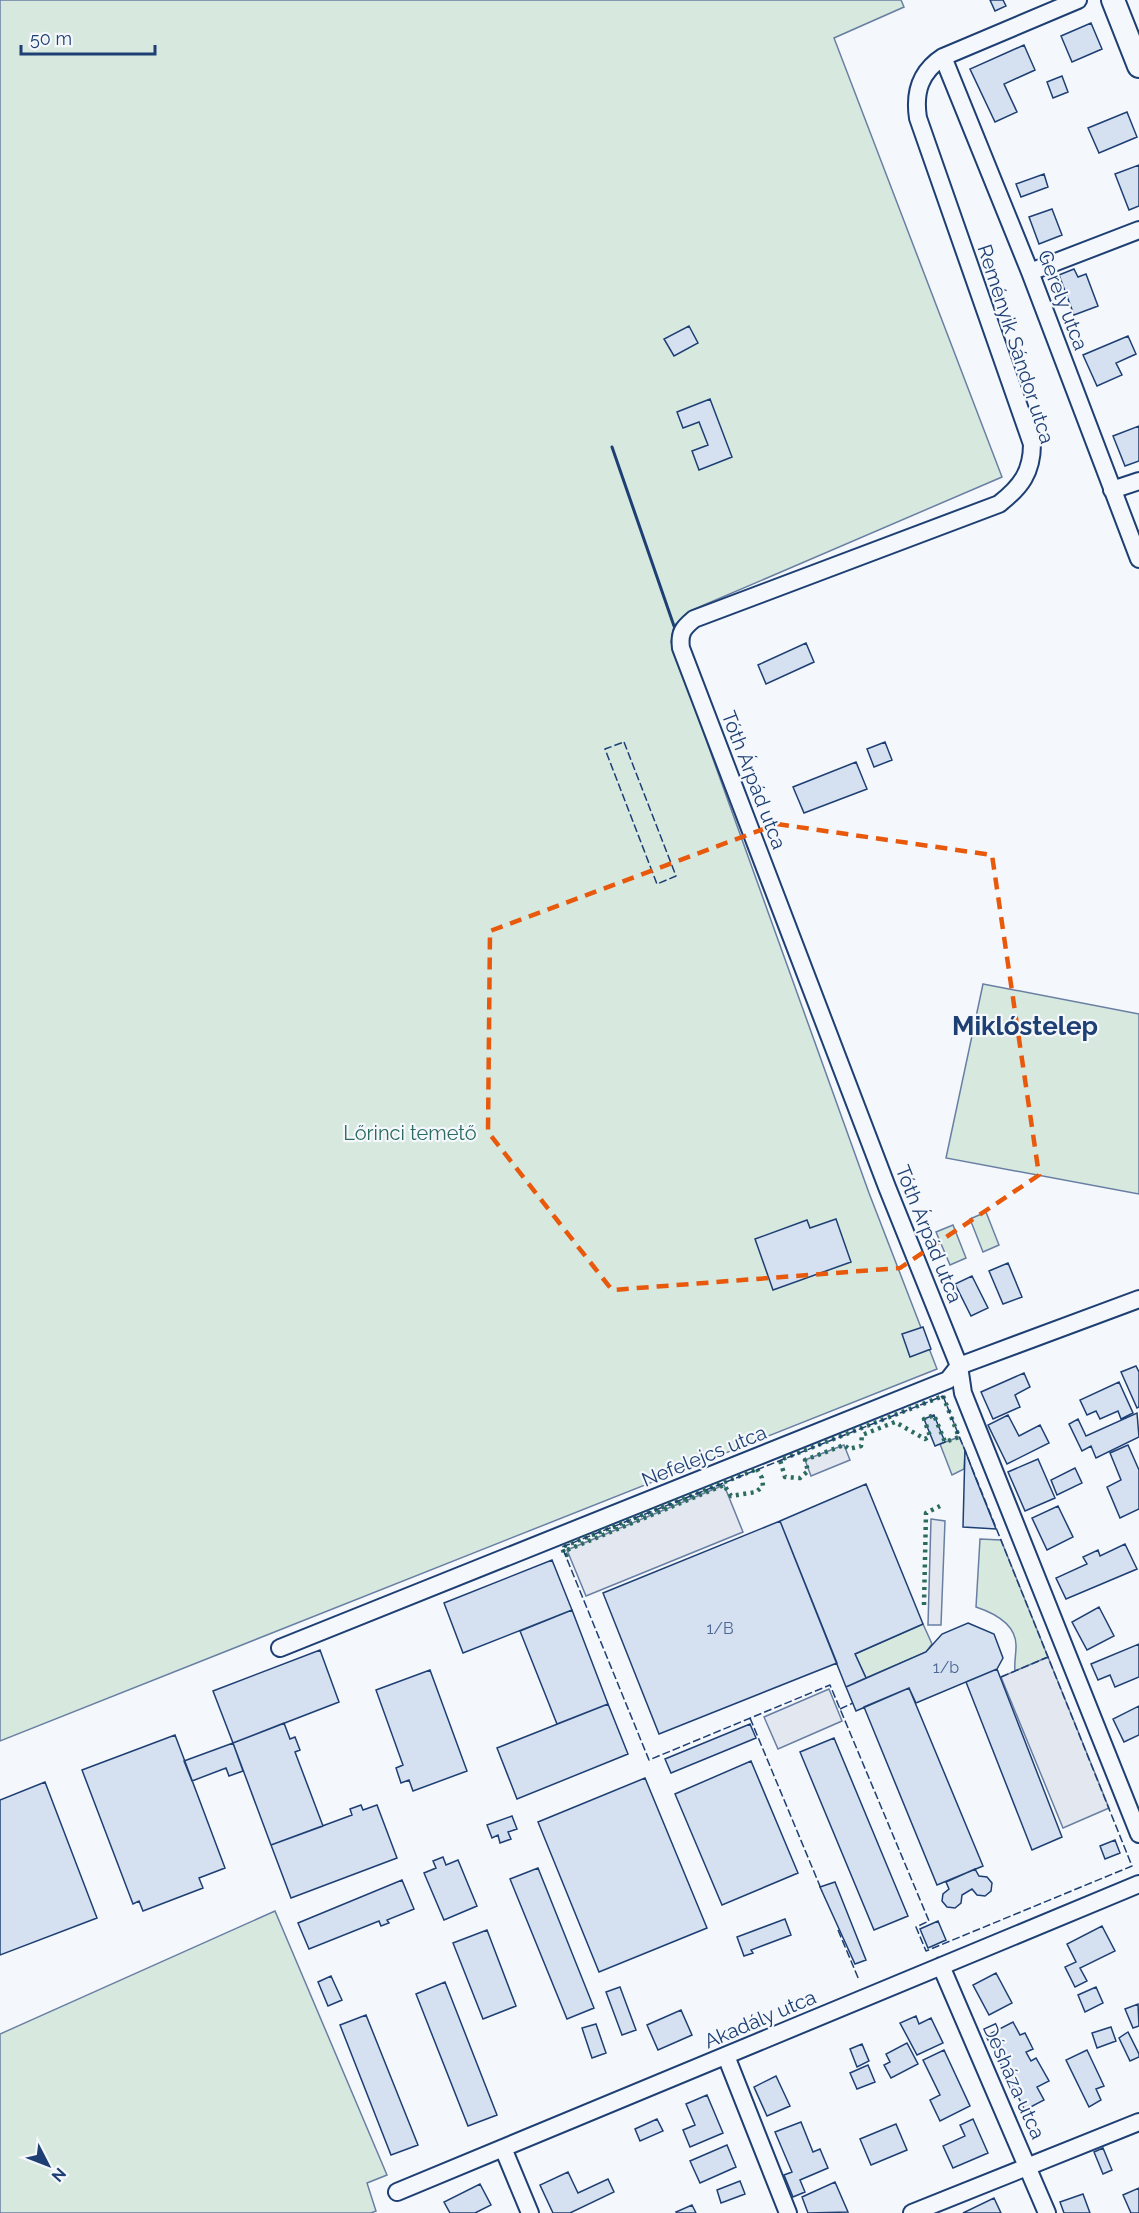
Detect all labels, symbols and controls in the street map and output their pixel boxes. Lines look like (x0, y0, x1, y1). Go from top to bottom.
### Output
scale bar (21, 18, 154, 56)
text: 50 m (30, 28, 72, 49)
street label: Reményik Sándor utca (972, 241, 1060, 447)
street label: Gerely utca (1033, 247, 1093, 353)
street label: Tóth Árpád utca (717, 707, 791, 853)
district label: Miklóstelep (952, 1011, 1098, 1041)
park label: Lőrinci temető (343, 1121, 477, 1145)
street label: Tóth Árpád utca (890, 1162, 968, 1306)
street label: Nefelejcs utca (638, 1420, 770, 1492)
house number: 1/B (706, 1619, 734, 1638)
house number: 1/b (933, 1658, 959, 1677)
street label: Akadály utca (700, 1985, 820, 2053)
street label: Désháza utca (978, 2019, 1050, 2143)
north arrow (18, 2135, 78, 2195)
text: N (48, 2164, 70, 2186)

